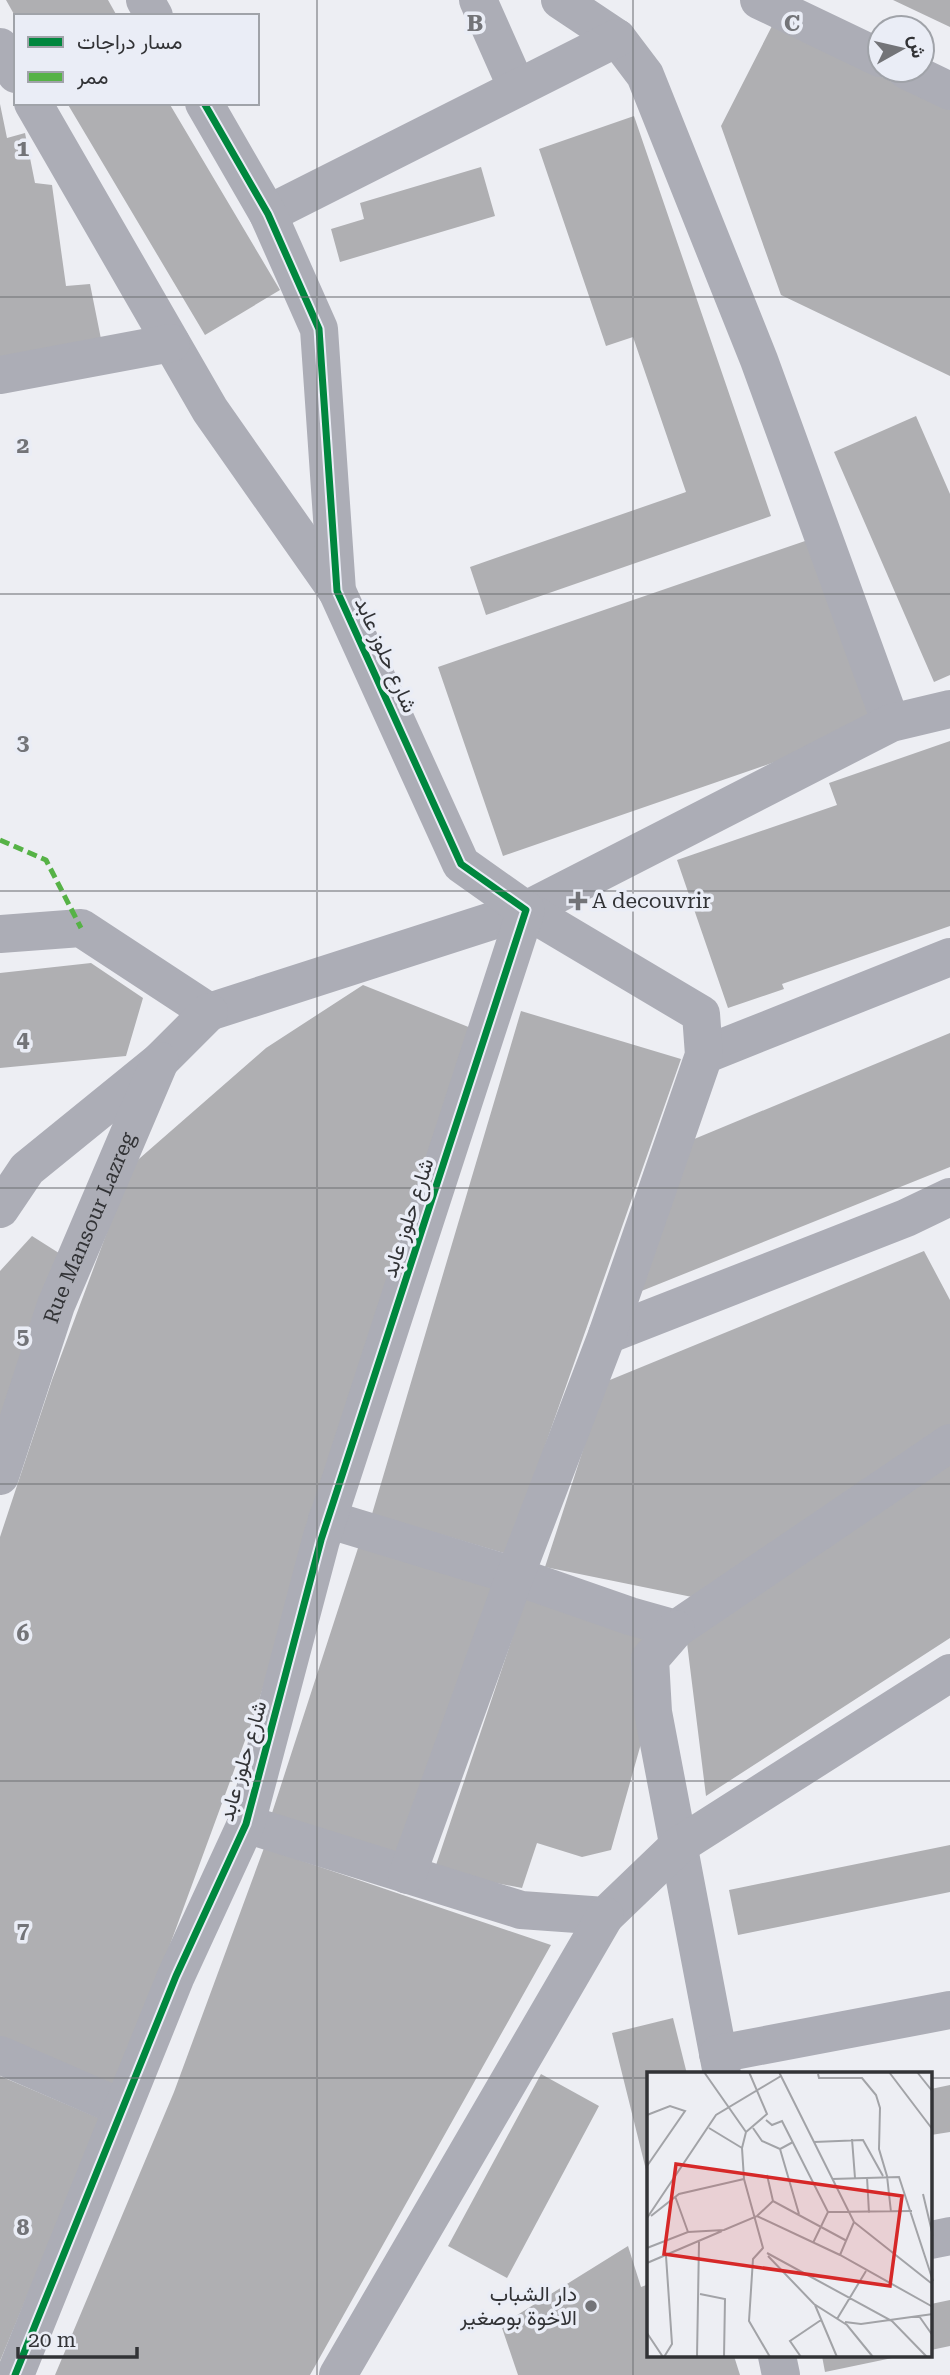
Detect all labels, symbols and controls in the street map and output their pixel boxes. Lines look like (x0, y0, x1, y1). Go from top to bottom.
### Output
text: B (467, 10, 483, 37)
text: C (784, 10, 800, 37)
legend (14, 14, 259, 105)
north arrow (866, 14, 936, 84)
text: مسار دراجات (77, 30, 183, 55)
text: ش (904, 34, 930, 60)
text: ممر (76, 65, 108, 90)
text: 1 (17, 135, 30, 162)
text: 2 (17, 432, 29, 459)
street label: شارع حلوز عابد (348, 594, 422, 717)
text: 3 (17, 729, 30, 756)
place label: A decouvrir (592, 889, 711, 913)
marker: A decouvrir (570, 893, 586, 909)
text: 4 (17, 1026, 30, 1053)
street label: Rue Mansour Lazreg (39, 1129, 140, 1326)
street label: شارع حلوز عابد (377, 1155, 440, 1281)
text: 5 (17, 1323, 30, 1350)
text: 6 (17, 1620, 30, 1647)
street label: شارع حلوز عابد (214, 1698, 274, 1824)
text: 7 (17, 1917, 30, 1944)
inset map (647, 2072, 932, 2358)
text: 8 (17, 2214, 30, 2241)
place label: دار الشباب الاخوة بوصغير (459, 2282, 577, 2331)
marker: دار الشباب الاخوة بوصغير (583, 2298, 599, 2314)
scale bar (18, 2316, 136, 2360)
text: 20 m (28, 2328, 76, 2352)

